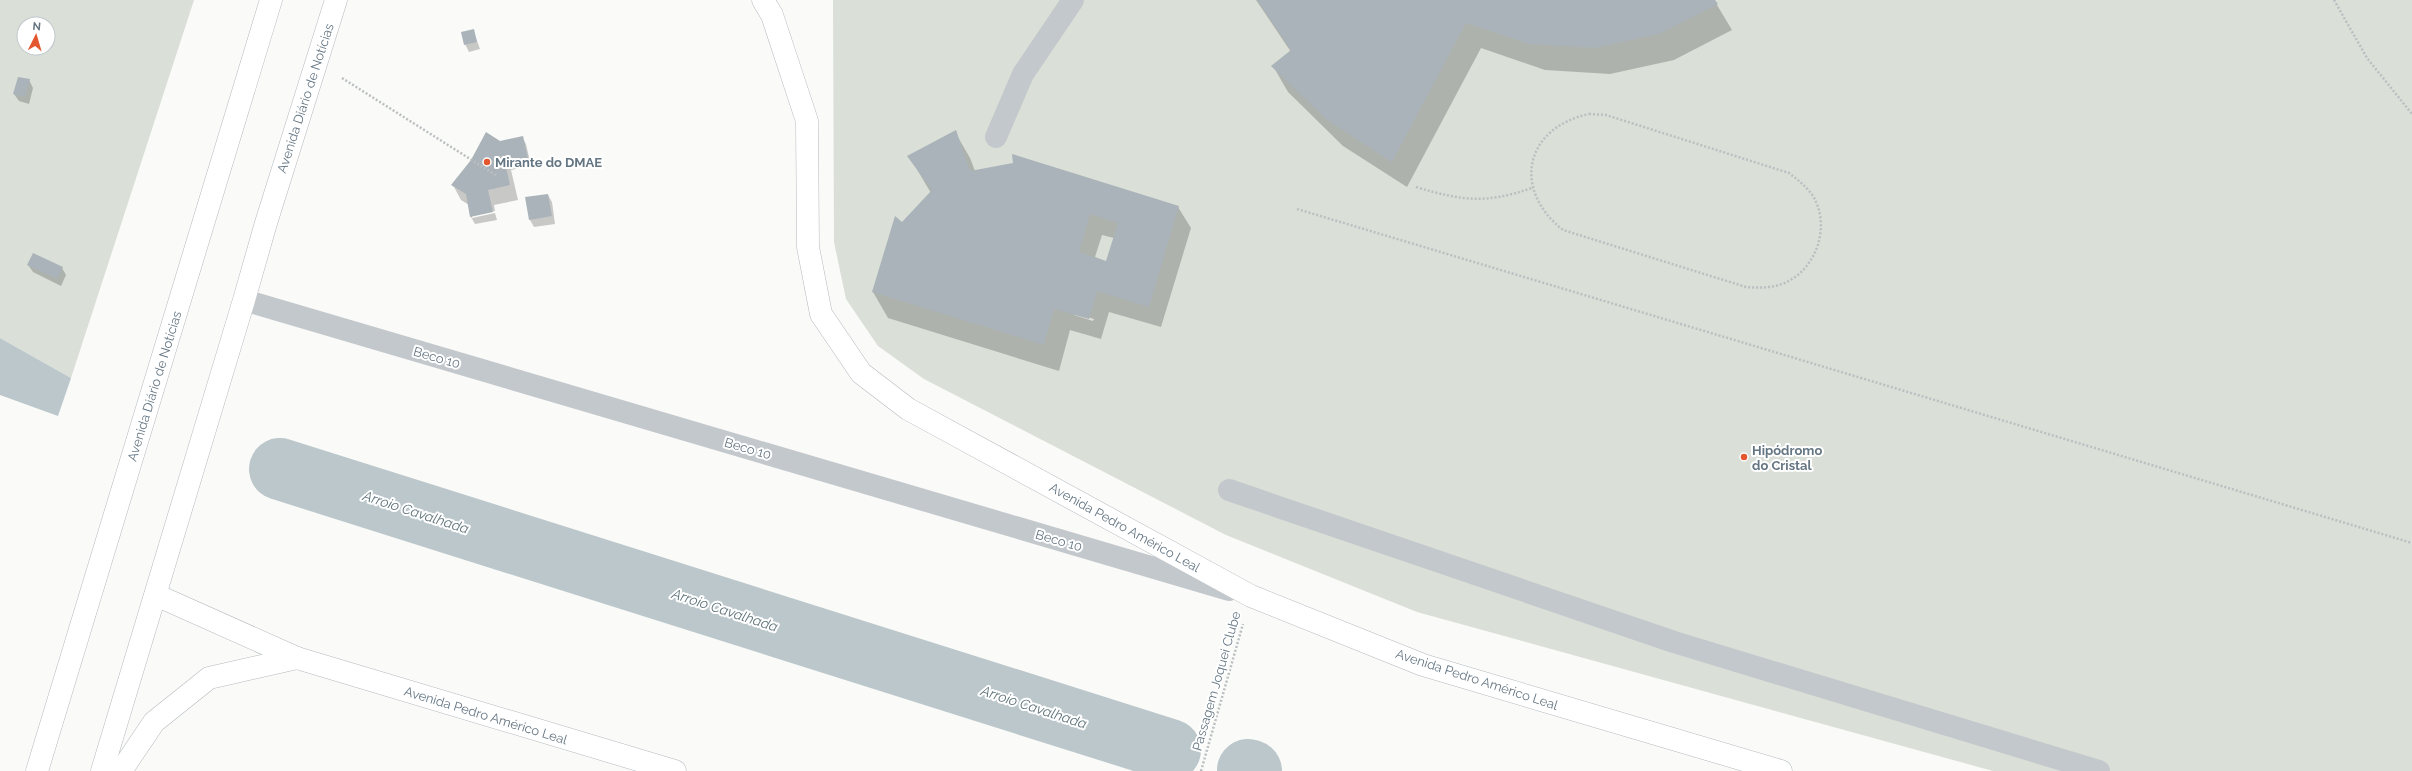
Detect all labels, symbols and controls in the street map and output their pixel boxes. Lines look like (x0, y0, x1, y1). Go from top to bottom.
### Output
north arrow (16, 16, 56, 56)
text: N (32, 20, 42, 33)
street label: Avenida Diário de Notícias (274, 21, 337, 175)
place label: Mirante do DMAE (495, 155, 602, 170)
marker: Mirante do DMAE (482, 157, 492, 167)
street label: Avenida Diário de Notícias (124, 309, 185, 463)
street label: Beco 10 (412, 344, 462, 371)
street label: Beco 10 (723, 435, 773, 462)
place label: Hipódromo do Cristal (1752, 443, 1822, 473)
marker: Hipódromo do Cristal (1739, 452, 1749, 462)
street label: Avenida Pedro Américo Leal (1047, 480, 1203, 575)
water label: Arroio Cavalhada (360, 487, 471, 537)
street label: Beco 10 (1034, 527, 1084, 554)
water label: Arroio Cavalhada (669, 585, 780, 635)
street label: Passagem Joquei Clube (1189, 609, 1244, 753)
street label: Avenida Pedro Américo Leal (1394, 646, 1560, 713)
water label: Arroio Cavalhada (978, 682, 1089, 732)
street label: Avenida Pedro Américo Leal (402, 683, 570, 748)

